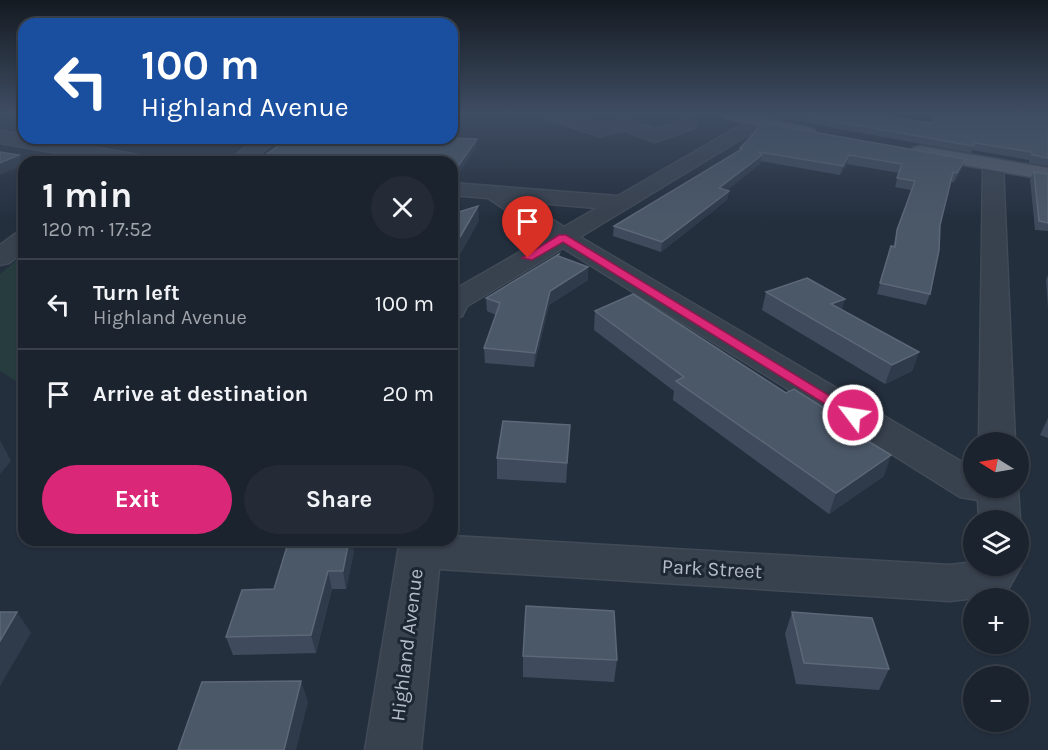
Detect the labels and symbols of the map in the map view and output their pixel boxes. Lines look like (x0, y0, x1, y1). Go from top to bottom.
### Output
pin (502, 196, 553, 258)
position arrow (821, 383, 885, 447)
north arrow (963, 432, 1029, 498)
street label: Park Street (661, 555, 763, 583)
street label: Highland Avenue (386, 567, 428, 723)

